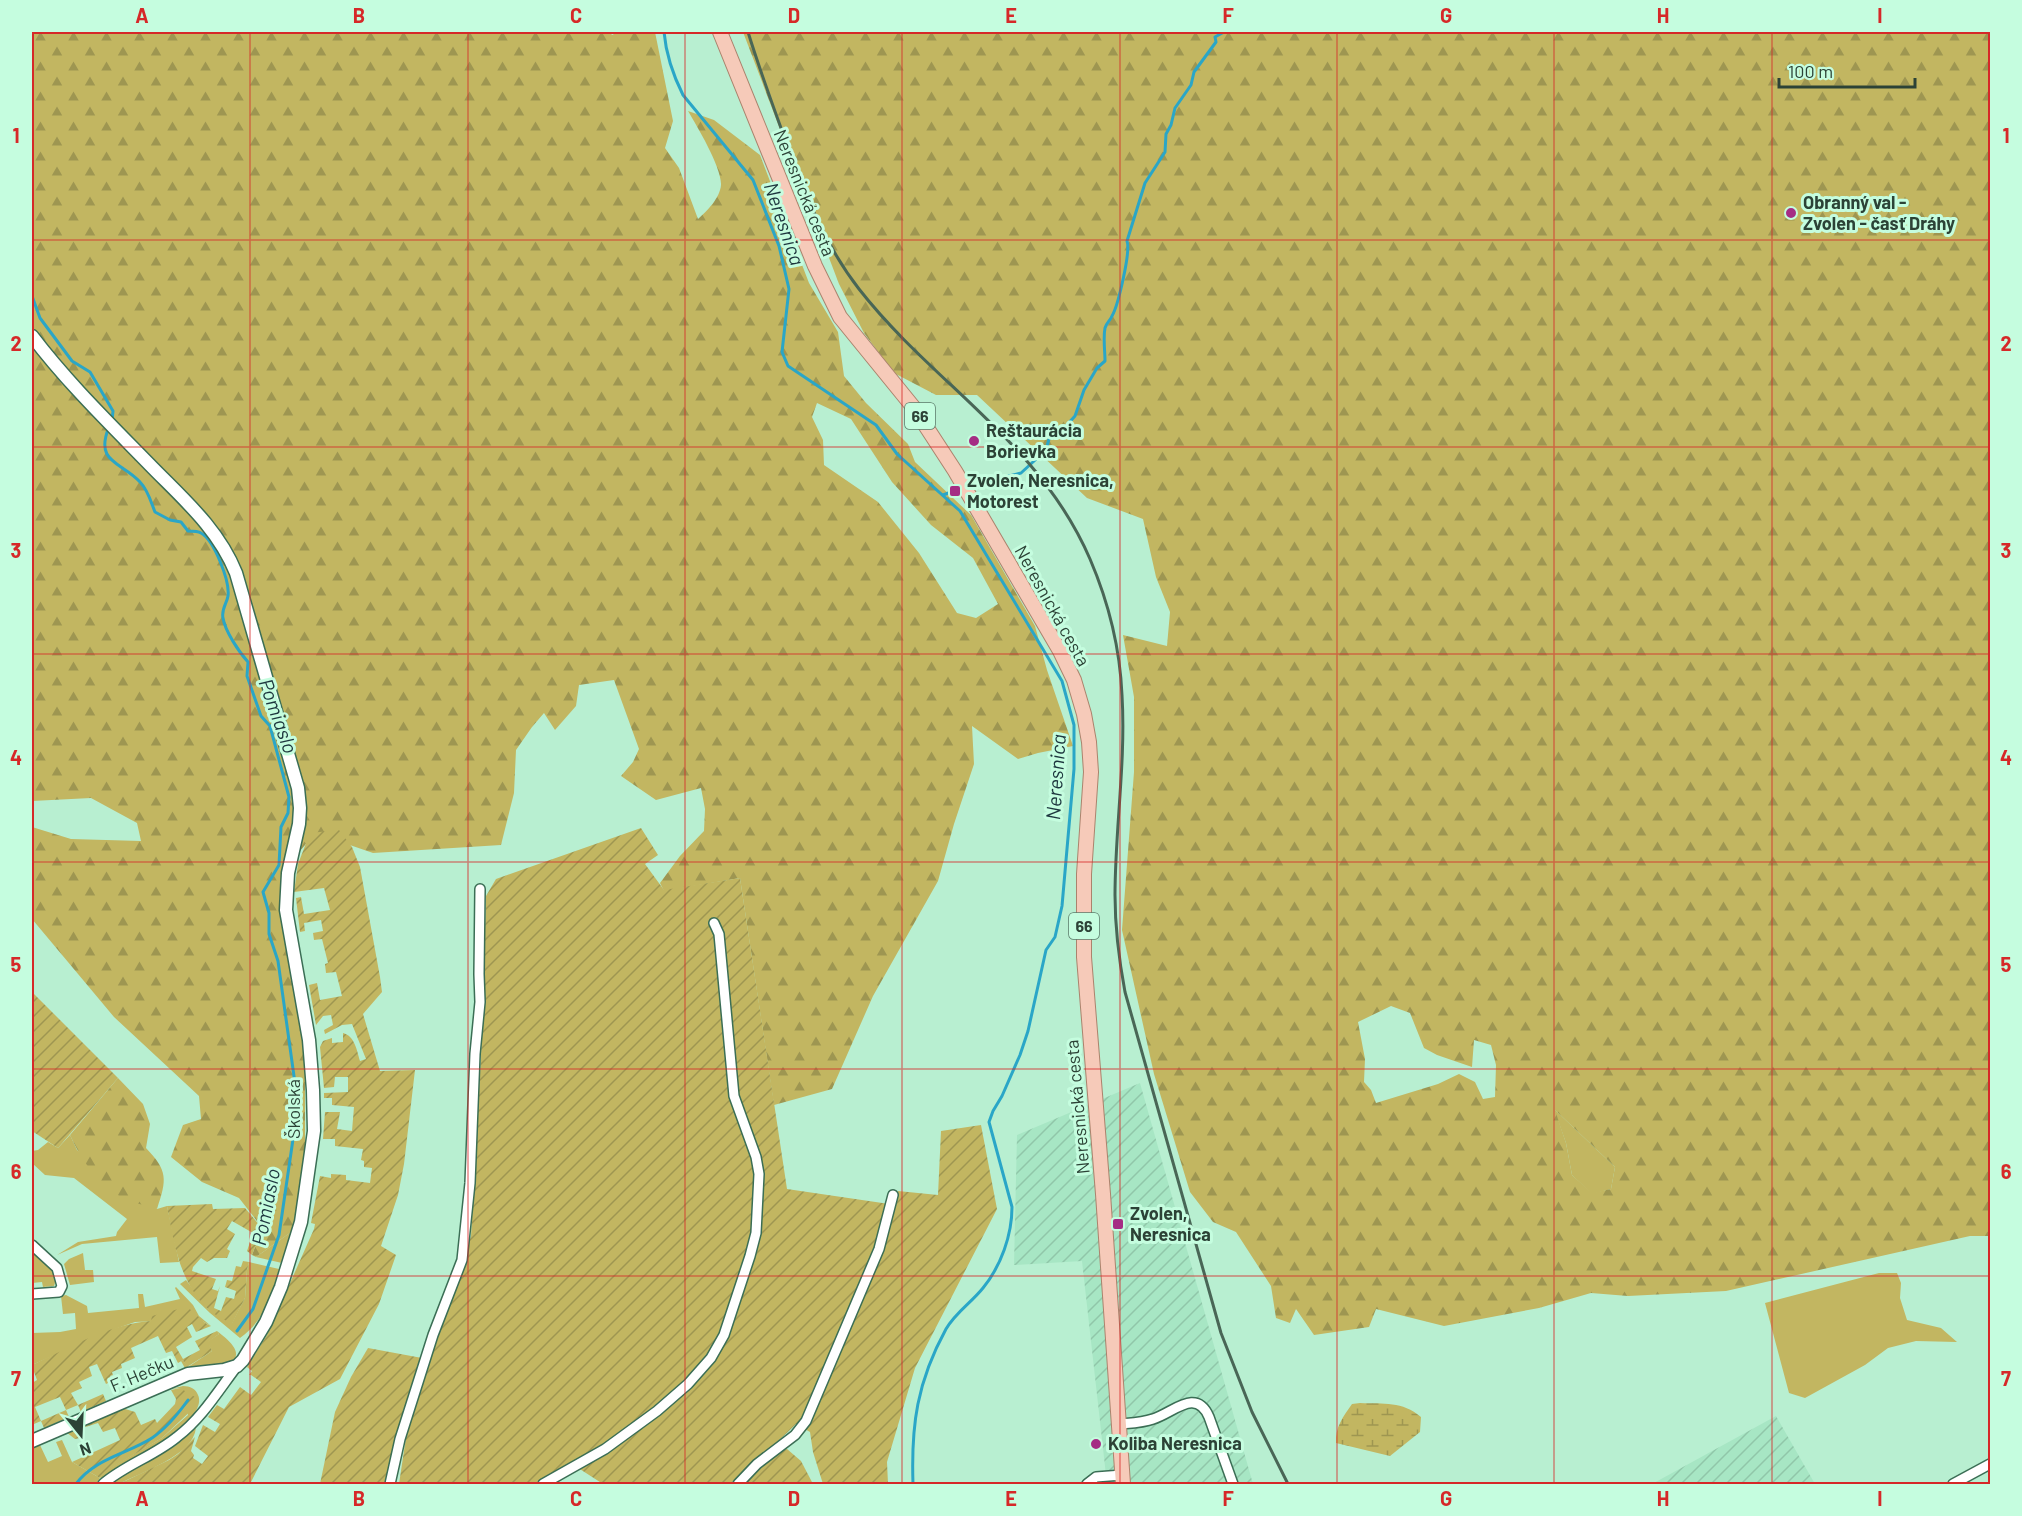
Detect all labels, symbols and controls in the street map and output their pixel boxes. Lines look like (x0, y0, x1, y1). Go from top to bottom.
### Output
text: A (135, 3, 149, 27)
text: B (353, 3, 365, 27)
text: C (570, 3, 582, 27)
text: D (788, 3, 800, 27)
text: E (1005, 3, 1017, 27)
text: F (1222, 3, 1234, 27)
text: G (1440, 3, 1452, 27)
text: H (1657, 3, 1669, 27)
text: I (1877, 3, 1883, 27)
scale bar (1779, 51, 1916, 89)
text: 100 m (1788, 60, 1833, 82)
text: 1 (12, 123, 20, 147)
text: 1 (2002, 123, 2010, 147)
street label: Neresnická cesta (769, 126, 840, 259)
water label: Neresnica (760, 179, 810, 268)
place label: Obranný val - Zvolen - časť Dráhy (1803, 191, 1955, 234)
marker: Obranný val - Zvolen - časť Dráhy (1784, 206, 1798, 220)
text: 2 (10, 331, 22, 355)
text: 2 (2000, 331, 2012, 355)
road number: 66 (905, 403, 935, 429)
place label: Reštaurácia Borievka (986, 419, 1082, 462)
marker: Reštaurácia Borievka (967, 434, 981, 448)
place label: Zvolen, Neresnica, Motorest (967, 469, 1114, 512)
marker: Zvolen, Neresnica, Motorest (948, 484, 962, 498)
text: 3 (11, 538, 21, 562)
text: 3 (2001, 538, 2011, 562)
street label: Neresnická cesta (1011, 541, 1095, 670)
water label: Pomiaslo (254, 675, 303, 756)
water label: Neresnica (1040, 733, 1070, 821)
text: 4 (10, 745, 22, 769)
text: 4 (2000, 745, 2012, 769)
road number: 66 (1069, 913, 1099, 939)
text: 5 (11, 952, 22, 976)
text: 5 (2001, 952, 2012, 976)
street label: Neresnická cesta (1060, 1039, 1094, 1175)
street label: Školská (282, 1079, 304, 1139)
text: 6 (11, 1159, 22, 1183)
text: 6 (2001, 1159, 2012, 1183)
water label: Pomiaslo (246, 1166, 284, 1247)
place label: Zvolen, Neresnica (1130, 1202, 1211, 1245)
marker: Zvolen, Neresnica (1111, 1217, 1125, 1231)
street label: F. Hečku (106, 1350, 177, 1396)
text: 7 (11, 1366, 21, 1390)
text: 7 (2001, 1366, 2011, 1390)
north arrow (51, 1405, 111, 1465)
place label: Koliba Neresnica (1108, 1432, 1242, 1454)
marker: Koliba Neresnica (1089, 1437, 1103, 1451)
text: N (78, 1439, 94, 1460)
text: A (135, 1486, 149, 1510)
text: B (353, 1486, 365, 1510)
text: C (570, 1486, 582, 1510)
text: D (788, 1486, 800, 1510)
text: E (1005, 1486, 1017, 1510)
text: F (1222, 1486, 1234, 1510)
text: G (1440, 1486, 1452, 1510)
text: H (1657, 1486, 1669, 1510)
text: I (1877, 1486, 1883, 1510)

